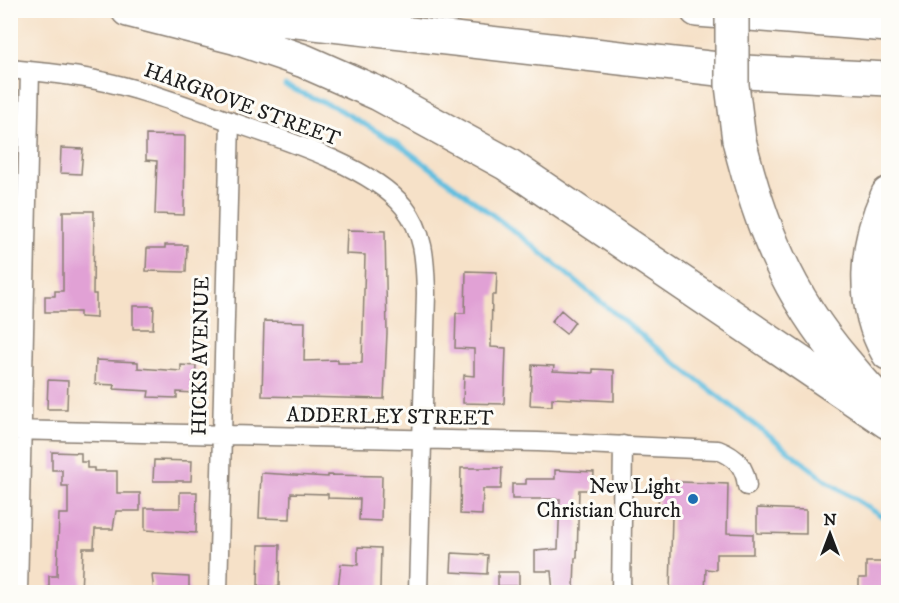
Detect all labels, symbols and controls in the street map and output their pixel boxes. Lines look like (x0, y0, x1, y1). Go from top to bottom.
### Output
street label: HARGROVE STREET (140, 57, 344, 153)
street label: HICKS AVENUE (187, 276, 215, 436)
street label: ADDERLEY STREET (286, 402, 494, 432)
place label: New Light Christian Church (536, 474, 681, 524)
marker: New Light Christian Church (686, 492, 700, 506)
north arrow (800, 504, 860, 564)
text: N (823, 510, 837, 530)

